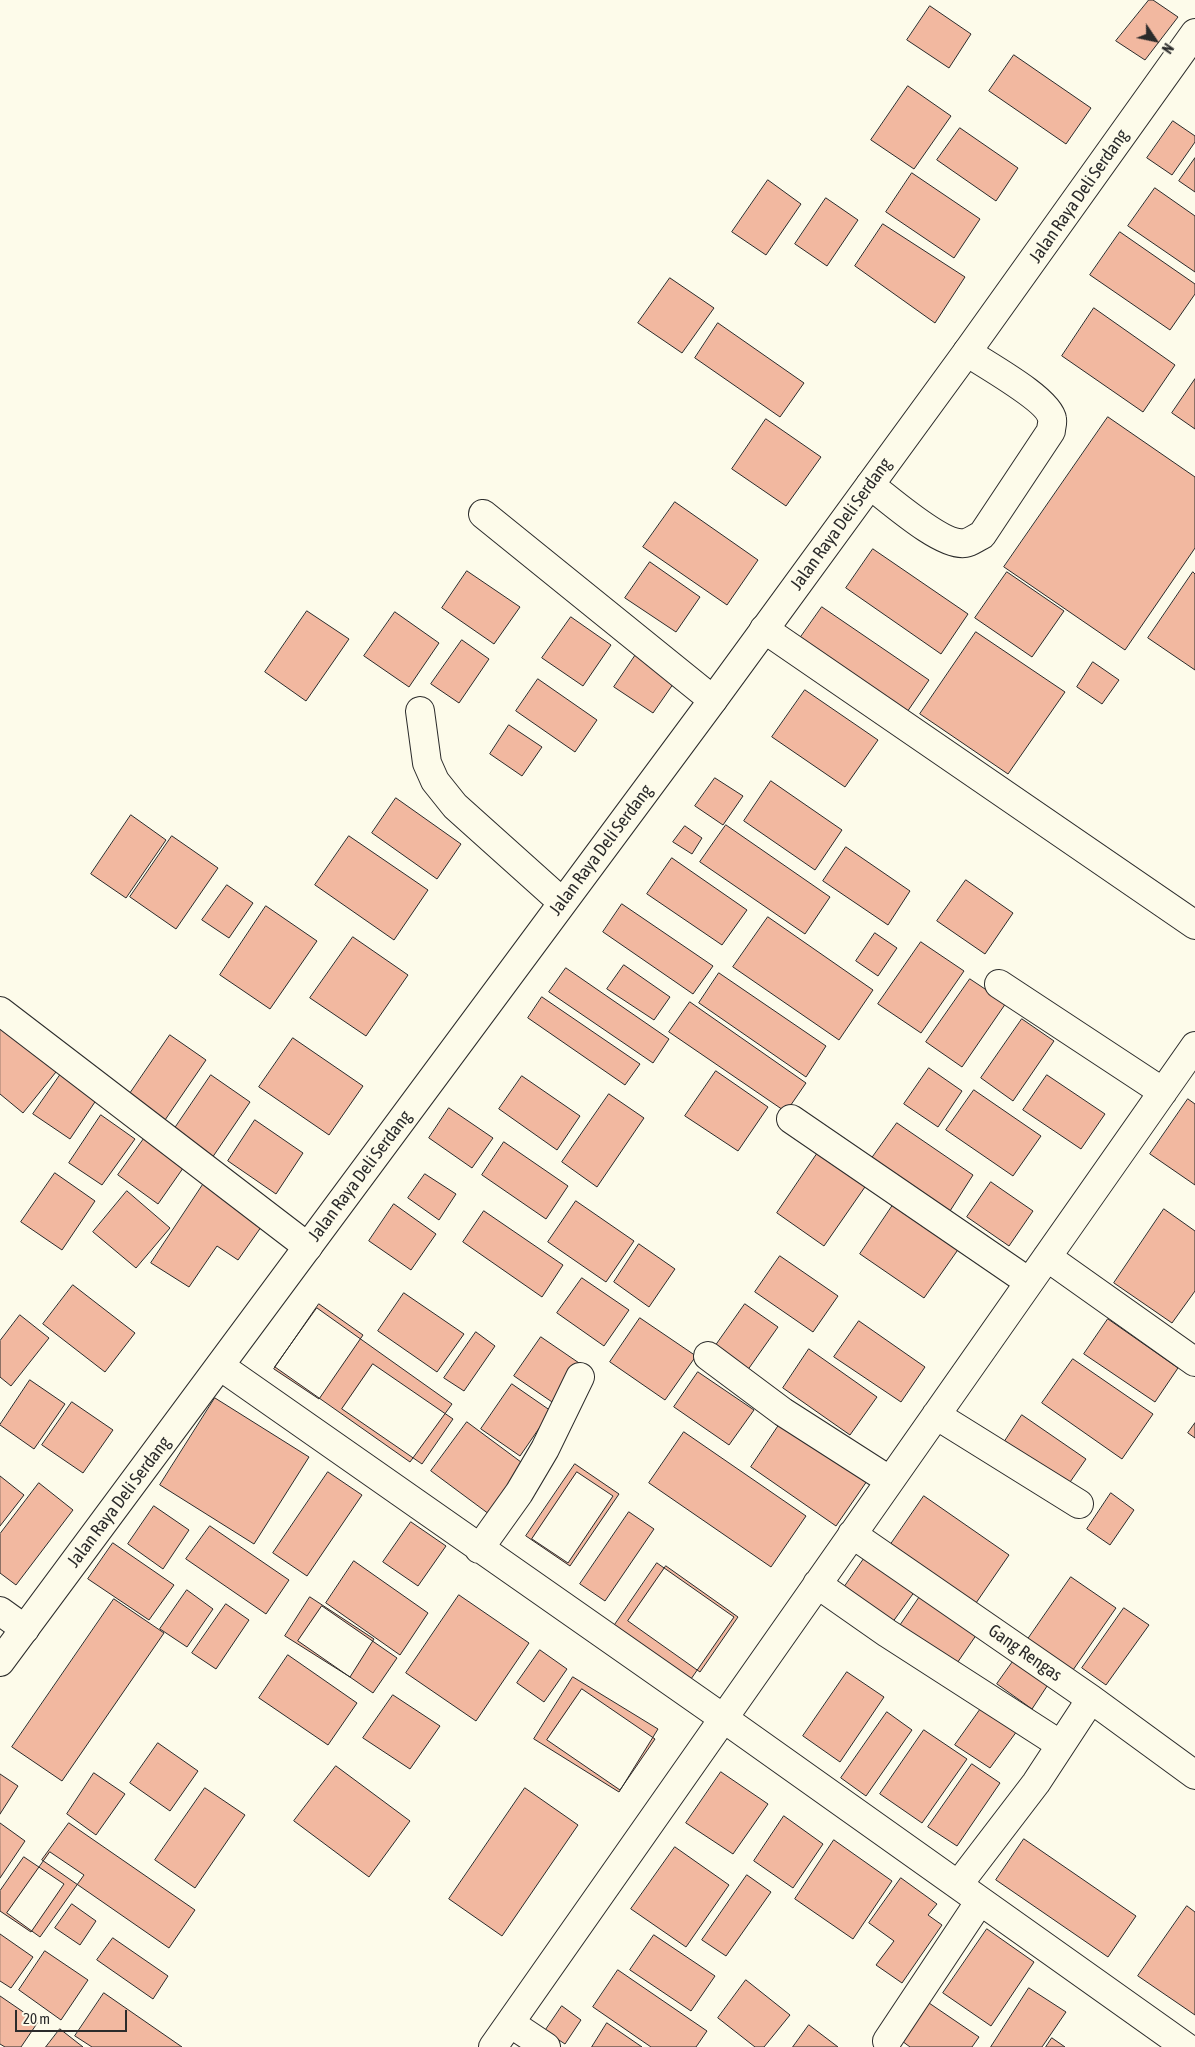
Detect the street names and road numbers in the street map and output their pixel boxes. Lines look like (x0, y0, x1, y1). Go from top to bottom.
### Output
street label: Jalan Raya Deli Serdang (1025, 125, 1133, 267)
street label: Jalan Raya Deli Serdang (786, 454, 896, 594)
street label: Jalan Raya Deli Serdang (545, 780, 657, 920)
street label: Jalan Raya Deli Serdang (304, 1106, 416, 1246)
street label: Jalan Raya Deli Serdang (63, 1432, 175, 1572)
street label: Gang Rengas (984, 1620, 1066, 1686)

